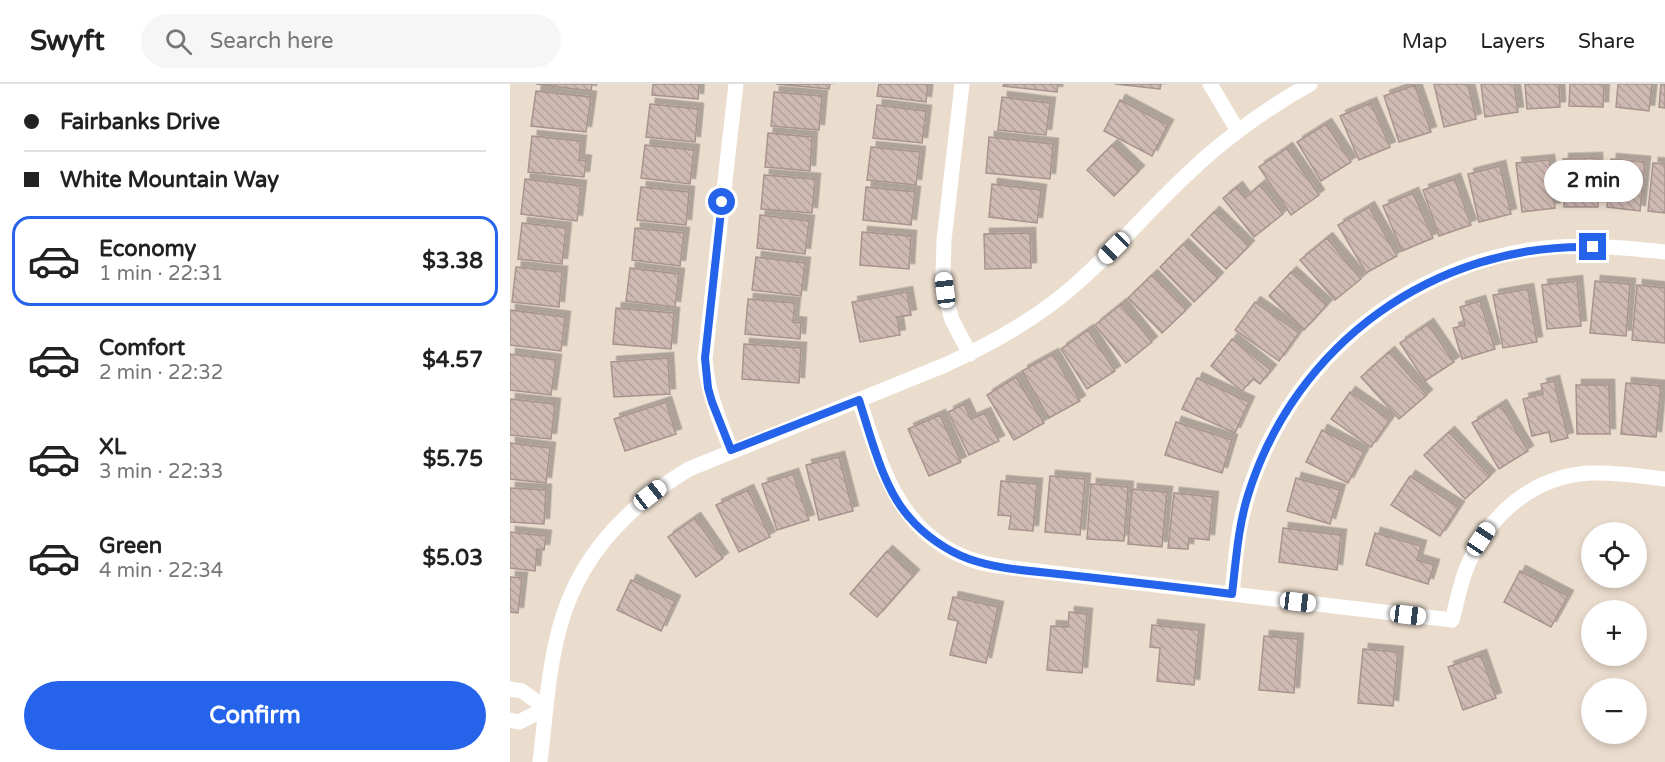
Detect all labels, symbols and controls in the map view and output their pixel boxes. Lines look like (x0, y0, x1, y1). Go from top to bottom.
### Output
search box (141, 14, 561, 68)
text: Swyft (30, 24, 105, 58)
icon: search (162, 25, 195, 58)
text: Search here (210, 28, 333, 54)
text: Map (1402, 29, 1447, 54)
text: Layers (1480, 29, 1545, 54)
text: Share (1578, 29, 1635, 54)
text: Fairbanks Drive (60, 109, 220, 135)
callout: 2 min (1544, 160, 1642, 202)
text: White Mountain Way (60, 167, 279, 193)
text: 2 min (1567, 169, 1620, 193)
route start (708, 188, 735, 215)
car (1095, 229, 1133, 267)
route end (1579, 233, 1606, 260)
icon: car (27, 234, 81, 288)
text: Economy (99, 236, 196, 262)
text: $3.38 (422, 248, 483, 274)
text: 1 min · 22:31 (99, 262, 223, 286)
car (934, 271, 956, 309)
icon: car (27, 333, 81, 387)
text: Comfort (99, 335, 185, 361)
text: $4.57 (422, 347, 483, 373)
text: 2 min · 22:32 (99, 361, 223, 385)
icon: car (27, 432, 81, 486)
text: XL (99, 434, 126, 460)
text: $5.75 (423, 446, 483, 472)
text: 3 min · 22:33 (99, 460, 223, 484)
car (630, 477, 670, 513)
car (1463, 519, 1499, 559)
map controls (1581, 522, 1647, 744)
button: locate (1581, 522, 1647, 588)
icon: car (27, 531, 81, 585)
text: Green (99, 533, 162, 559)
text: $5.03 (422, 545, 483, 571)
text: 4 min · 22:34 (99, 559, 223, 583)
car (1279, 591, 1317, 613)
button: + (1581, 600, 1647, 666)
car (1389, 604, 1427, 626)
button: − (1581, 678, 1647, 744)
button: Confirm (24, 681, 486, 750)

